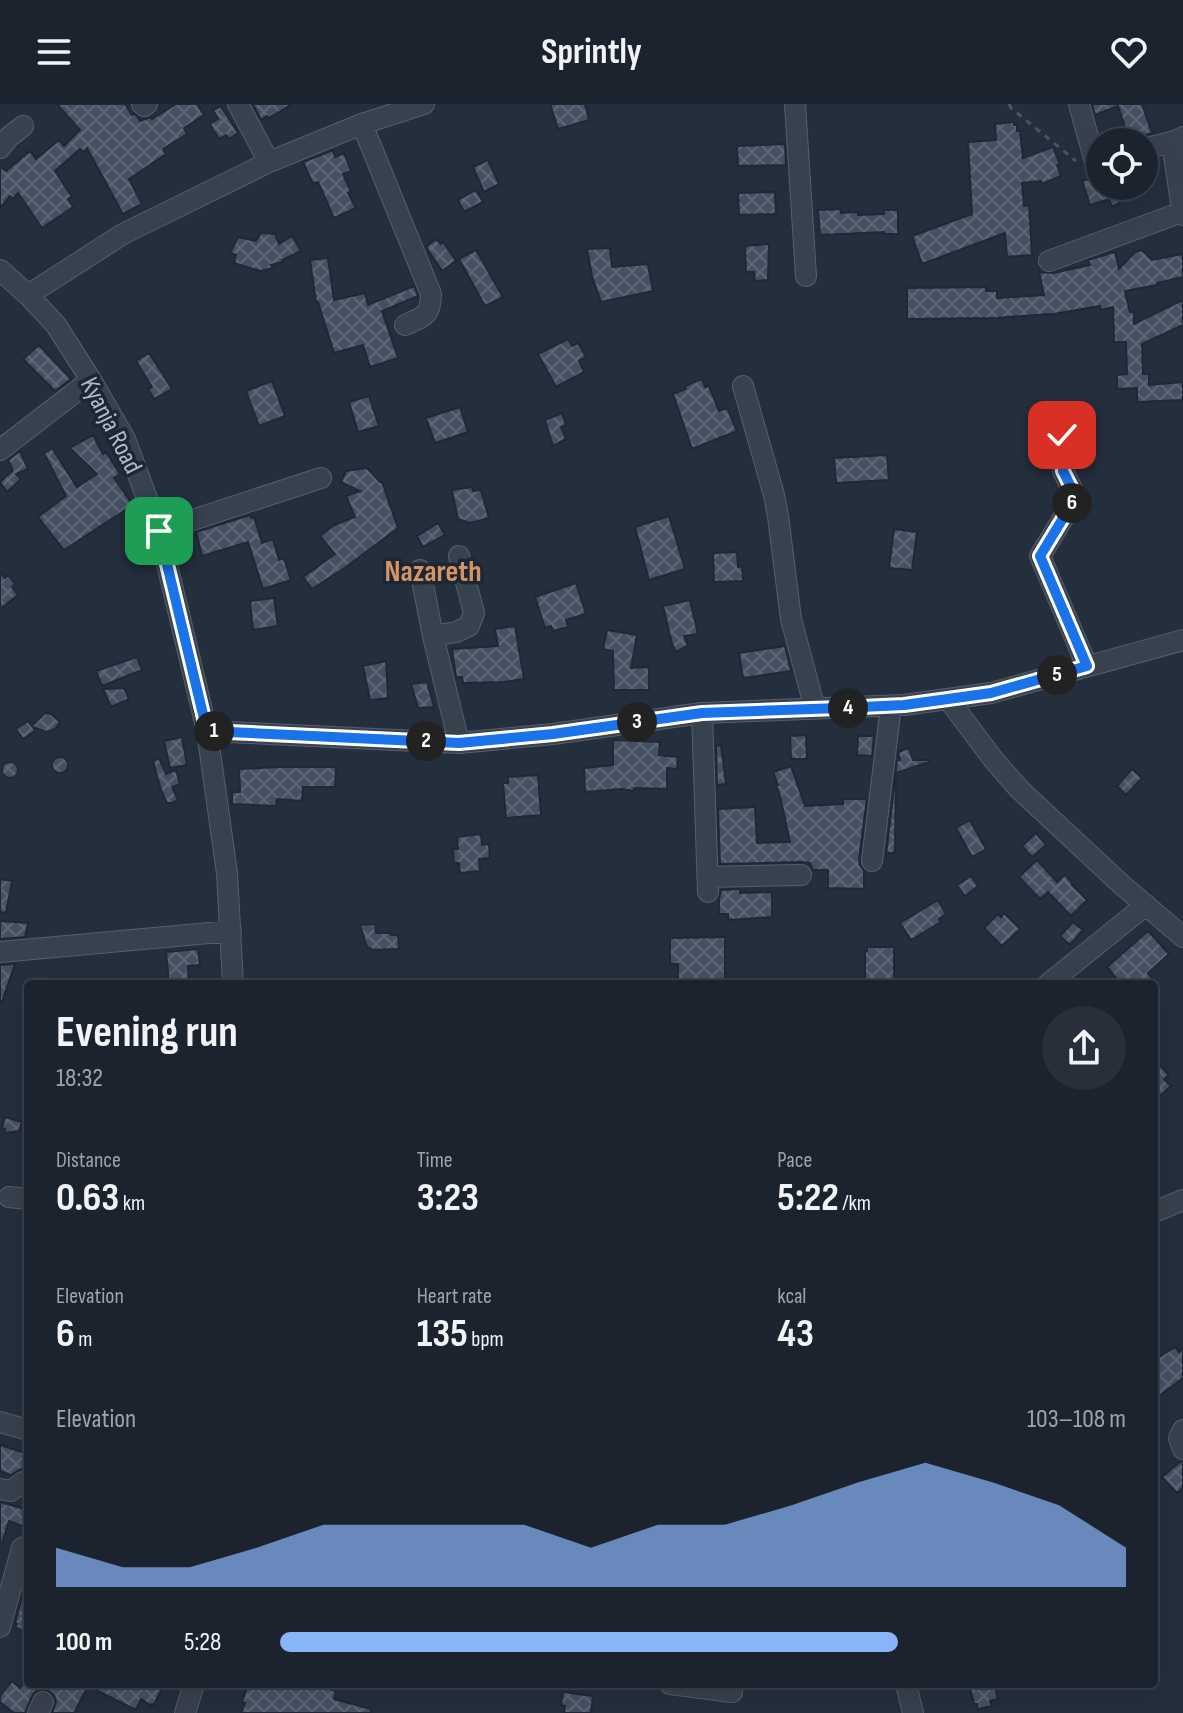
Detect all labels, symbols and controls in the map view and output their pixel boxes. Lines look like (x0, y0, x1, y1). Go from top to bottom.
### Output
icon: menu (32, 30, 76, 74)
icon: heart (1107, 30, 1151, 74)
text: Sprintly (541, 31, 642, 74)
map controls (1086, 128, 1158, 200)
button: locate (1086, 128, 1158, 200)
street label: Kyanja Road (73, 372, 148, 479)
pin (1028, 401, 1096, 469)
icon: check (1040, 413, 1084, 457)
pin: 6 (1052, 483, 1092, 523)
text: 6 (1067, 489, 1077, 516)
pin (125, 497, 193, 565)
icon: arrive (137, 509, 181, 553)
district label: Nazareth (384, 554, 482, 590)
pin: 5 (1037, 655, 1077, 695)
text: 5 (1052, 661, 1062, 688)
pin: 4 (828, 688, 868, 728)
text: 4 (843, 694, 853, 721)
pin: 3 (617, 702, 657, 742)
text: 3 (632, 708, 642, 735)
pin: 1 (194, 711, 234, 751)
text: 1 (210, 717, 218, 744)
pin: 2 (406, 721, 446, 761)
text: 2 (421, 727, 431, 754)
text: Evening run (56, 1006, 238, 1059)
button: share (1042, 1006, 1126, 1090)
text: 18:32 (56, 1063, 103, 1094)
text: Distance (56, 1147, 121, 1174)
text: Time (417, 1147, 453, 1174)
text: Pace (777, 1147, 812, 1174)
text: 0.63 (56, 1174, 119, 1222)
text: 3:23 (417, 1174, 479, 1222)
text: 5:22 (777, 1174, 839, 1222)
text: km (119, 1190, 145, 1217)
text: /km (839, 1190, 871, 1217)
text: Elevation (56, 1283, 124, 1310)
text: Heart rate (417, 1283, 492, 1310)
text: kcal (777, 1283, 806, 1310)
text: 6 (56, 1310, 75, 1358)
text: 135 (417, 1310, 468, 1358)
text: 43 (777, 1310, 814, 1358)
text: m (75, 1326, 92, 1353)
text: bpm (468, 1326, 504, 1353)
text: Elevation (56, 1404, 136, 1435)
text: 103–108 m (1027, 1404, 1126, 1435)
text: 100 m (56, 1627, 112, 1658)
text: 5:28 (184, 1627, 221, 1658)

